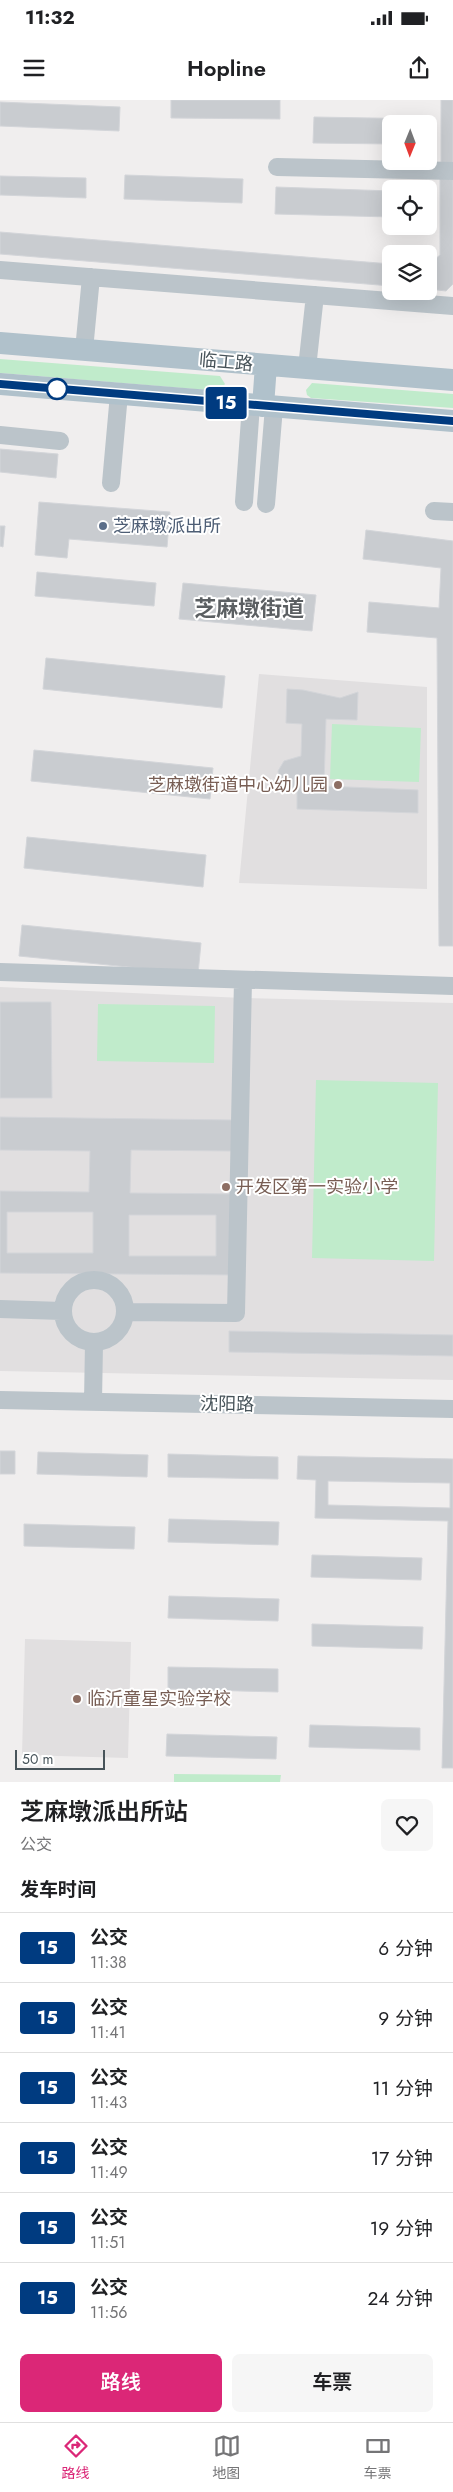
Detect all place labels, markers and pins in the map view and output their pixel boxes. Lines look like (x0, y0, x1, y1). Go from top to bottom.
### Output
unlabelled marker (46, 378, 68, 400)
place label: 芝麻墩派出所 (113, 513, 221, 539)
marker: 芝麻墩派出所 (97, 520, 109, 532)
place label: 芝麻墩街道中心幼儿园 (148, 772, 328, 798)
marker: 芝麻墩街道中心幼儿园 (332, 779, 344, 791)
place label: 开发区第一实验小学 (236, 1174, 398, 1200)
marker: 开发区第一实验小学 (220, 1181, 232, 1193)
place label: 临沂童星实验学校 (87, 1686, 231, 1712)
marker: 临沂童星实验学校 (71, 1693, 83, 1705)

